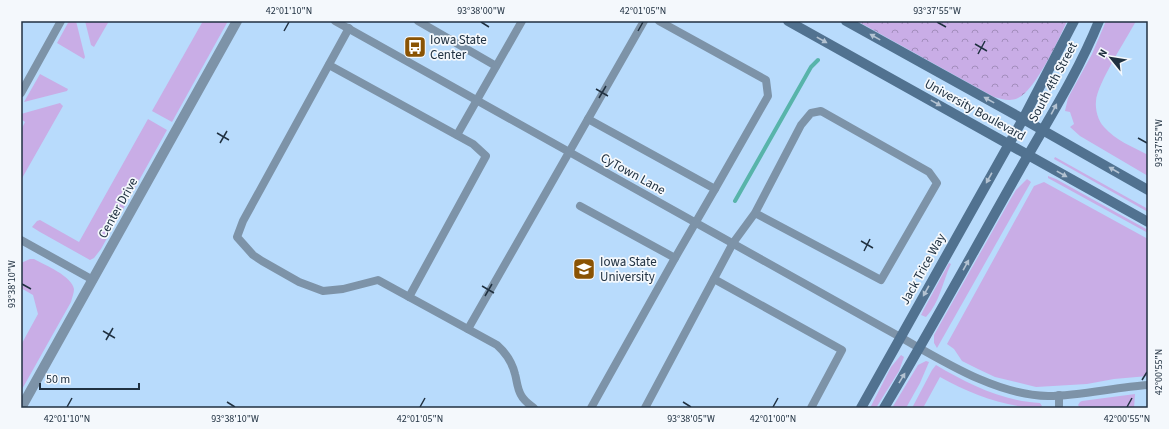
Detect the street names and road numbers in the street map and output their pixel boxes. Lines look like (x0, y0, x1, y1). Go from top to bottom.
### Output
street label: South 4th Street (1024, 38, 1082, 125)
street label: University Boulevard (921, 75, 1029, 145)
street label: CyTown Lane (597, 149, 669, 199)
street label: Center Drive (94, 174, 142, 242)
street label: Jack Trice Way (896, 230, 950, 308)

